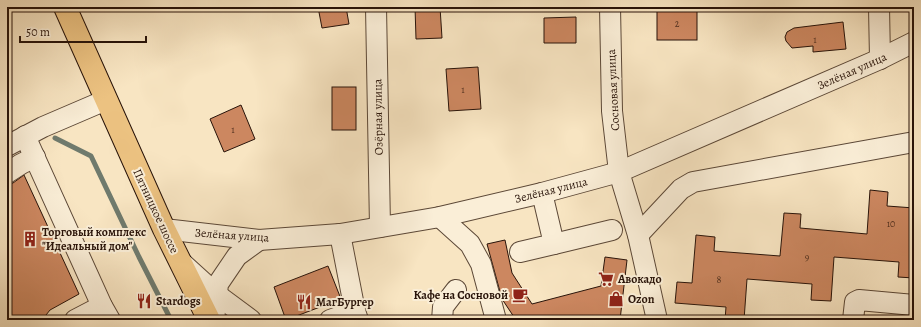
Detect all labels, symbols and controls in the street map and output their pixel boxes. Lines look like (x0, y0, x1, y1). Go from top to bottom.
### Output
house number: 2 (675, 17, 680, 30)
scale bar (20, 18, 146, 44)
text: 50 m (26, 24, 50, 40)
house number: 1 (813, 33, 817, 46)
street label: Сосновая улица (603, 48, 623, 131)
street label: Зелёная улица (815, 48, 890, 93)
street label: Озёрная улица (369, 78, 387, 155)
house number: 1 (461, 83, 465, 96)
house number: 1 (231, 123, 235, 136)
street label: Пятницкое шоссе (129, 166, 183, 256)
street label: Зелёная улица (513, 173, 590, 207)
house number: 10 (887, 217, 895, 230)
place label: Торговый комплекс "Идеальный дом" (42, 224, 146, 254)
street label: Зелёная улица (194, 224, 270, 246)
building icon: Торговый комплекс "Идеальный дом" (21, 230, 39, 248)
house number: 9 (805, 250, 810, 263)
supermarket icon: Авокадо (597, 270, 615, 288)
place label: Авокадо (617, 271, 661, 287)
house number: 8 (717, 273, 722, 286)
cafe icon: Кафе на Сосновой (511, 286, 529, 304)
place label: Кафе на Сосновой (413, 287, 508, 303)
shop icon: Ozon (607, 290, 625, 308)
place label: Ozon (628, 291, 655, 307)
restaurant icon: Stardogs (135, 292, 153, 310)
place label: Stardogs (156, 293, 201, 309)
restaurant icon: МагБургер (295, 293, 313, 311)
place label: МагБургер (316, 294, 374, 310)

